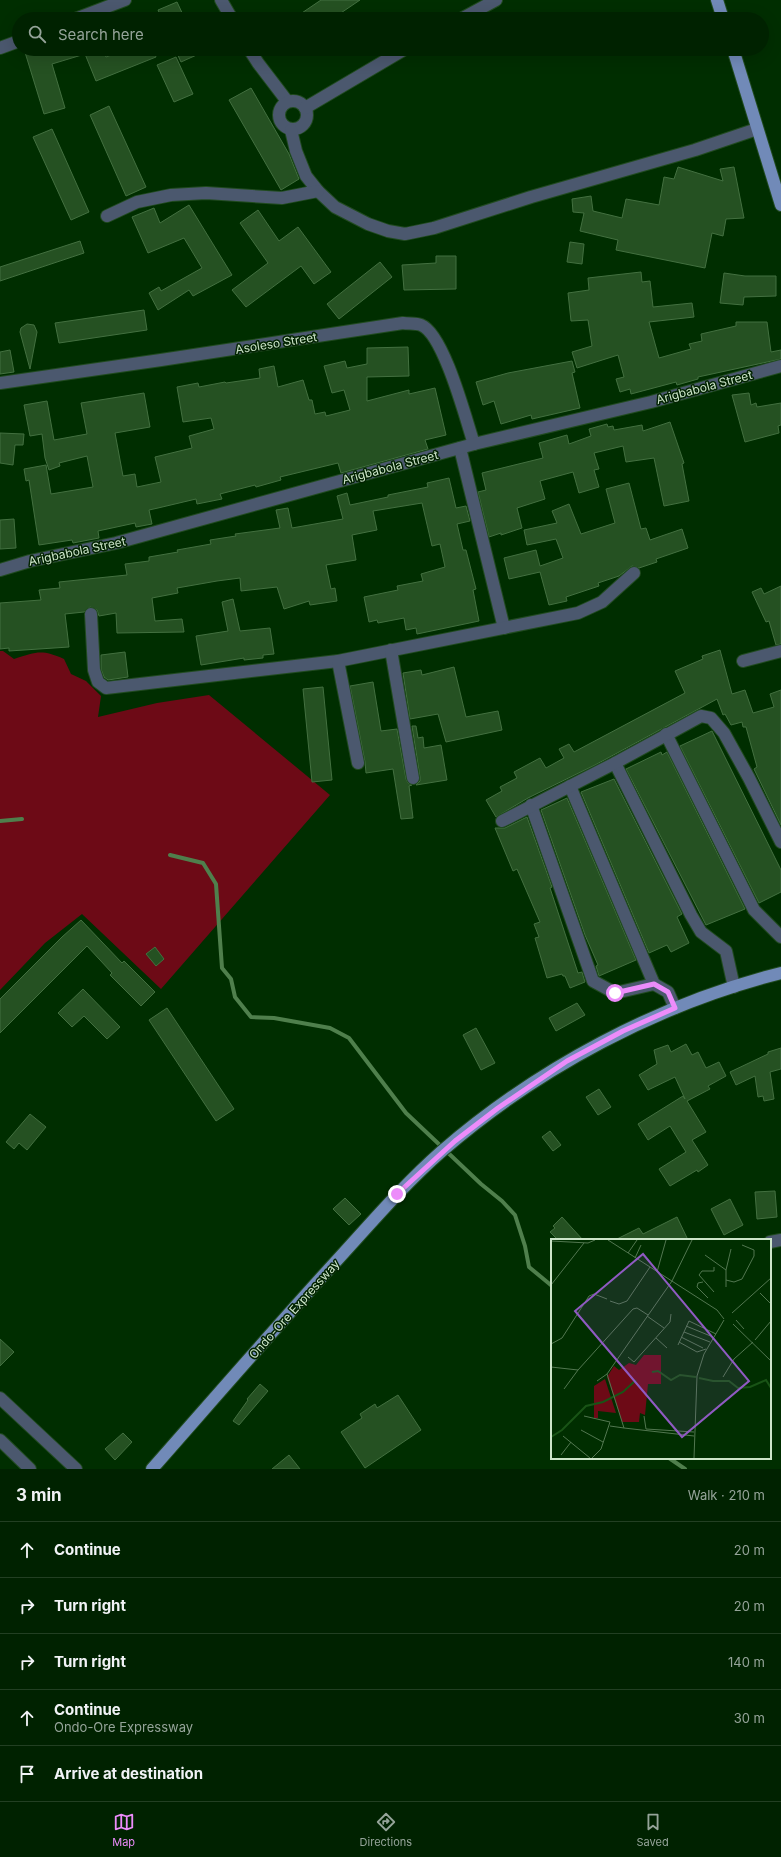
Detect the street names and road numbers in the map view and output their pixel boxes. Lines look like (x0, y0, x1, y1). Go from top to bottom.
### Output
street label: Asoleso Street (234, 329, 318, 357)
street label: Arigbabola Street (654, 367, 754, 407)
street label: Arigbabola Street (340, 447, 440, 487)
street label: Arigbabola Street (27, 533, 127, 569)
street label: Ondo-Ore Expressway (245, 1256, 343, 1362)

